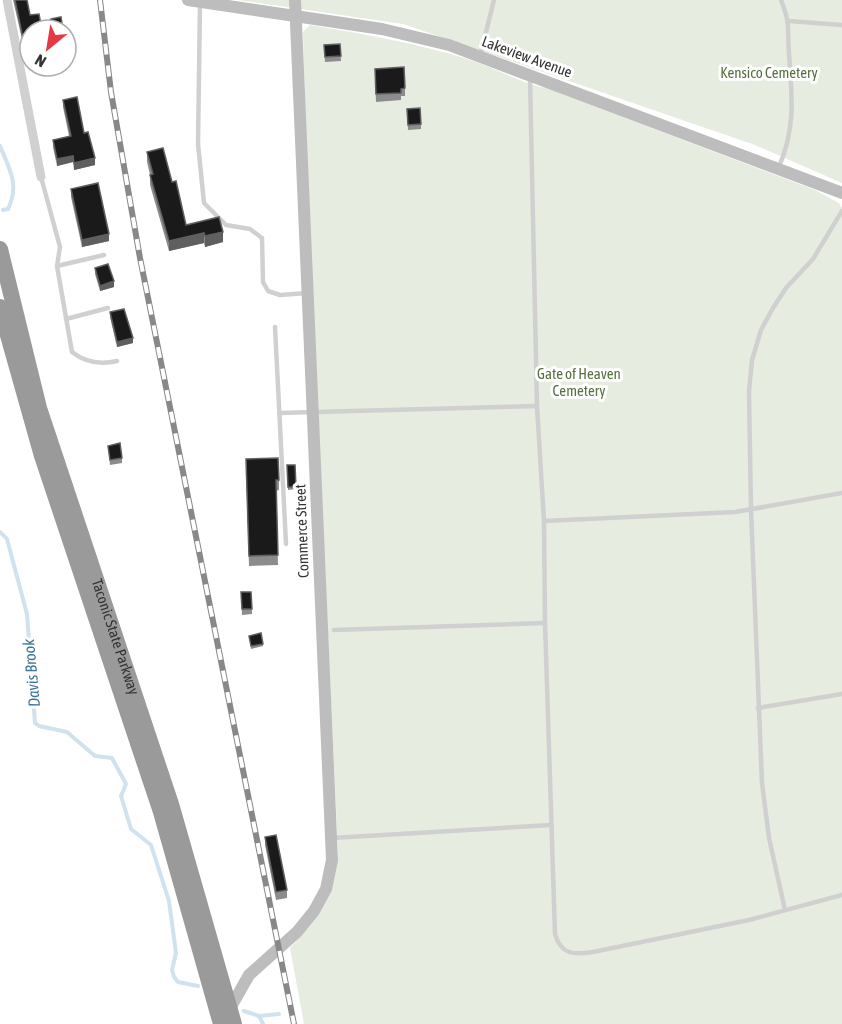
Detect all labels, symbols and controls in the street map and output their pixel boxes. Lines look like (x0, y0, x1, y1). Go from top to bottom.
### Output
north arrow (18, 18, 78, 78)
street label: Lakeview Avenue (480, 32, 575, 81)
text: N (32, 51, 49, 71)
park label: Kensico Cemetery (720, 64, 818, 81)
park label: Gate of Heaven Cemetery (537, 365, 621, 399)
street label: Commerce Street (291, 484, 312, 578)
street label: Taconic State Parkway (89, 577, 143, 697)
water label: Davis Brook (19, 637, 43, 708)

